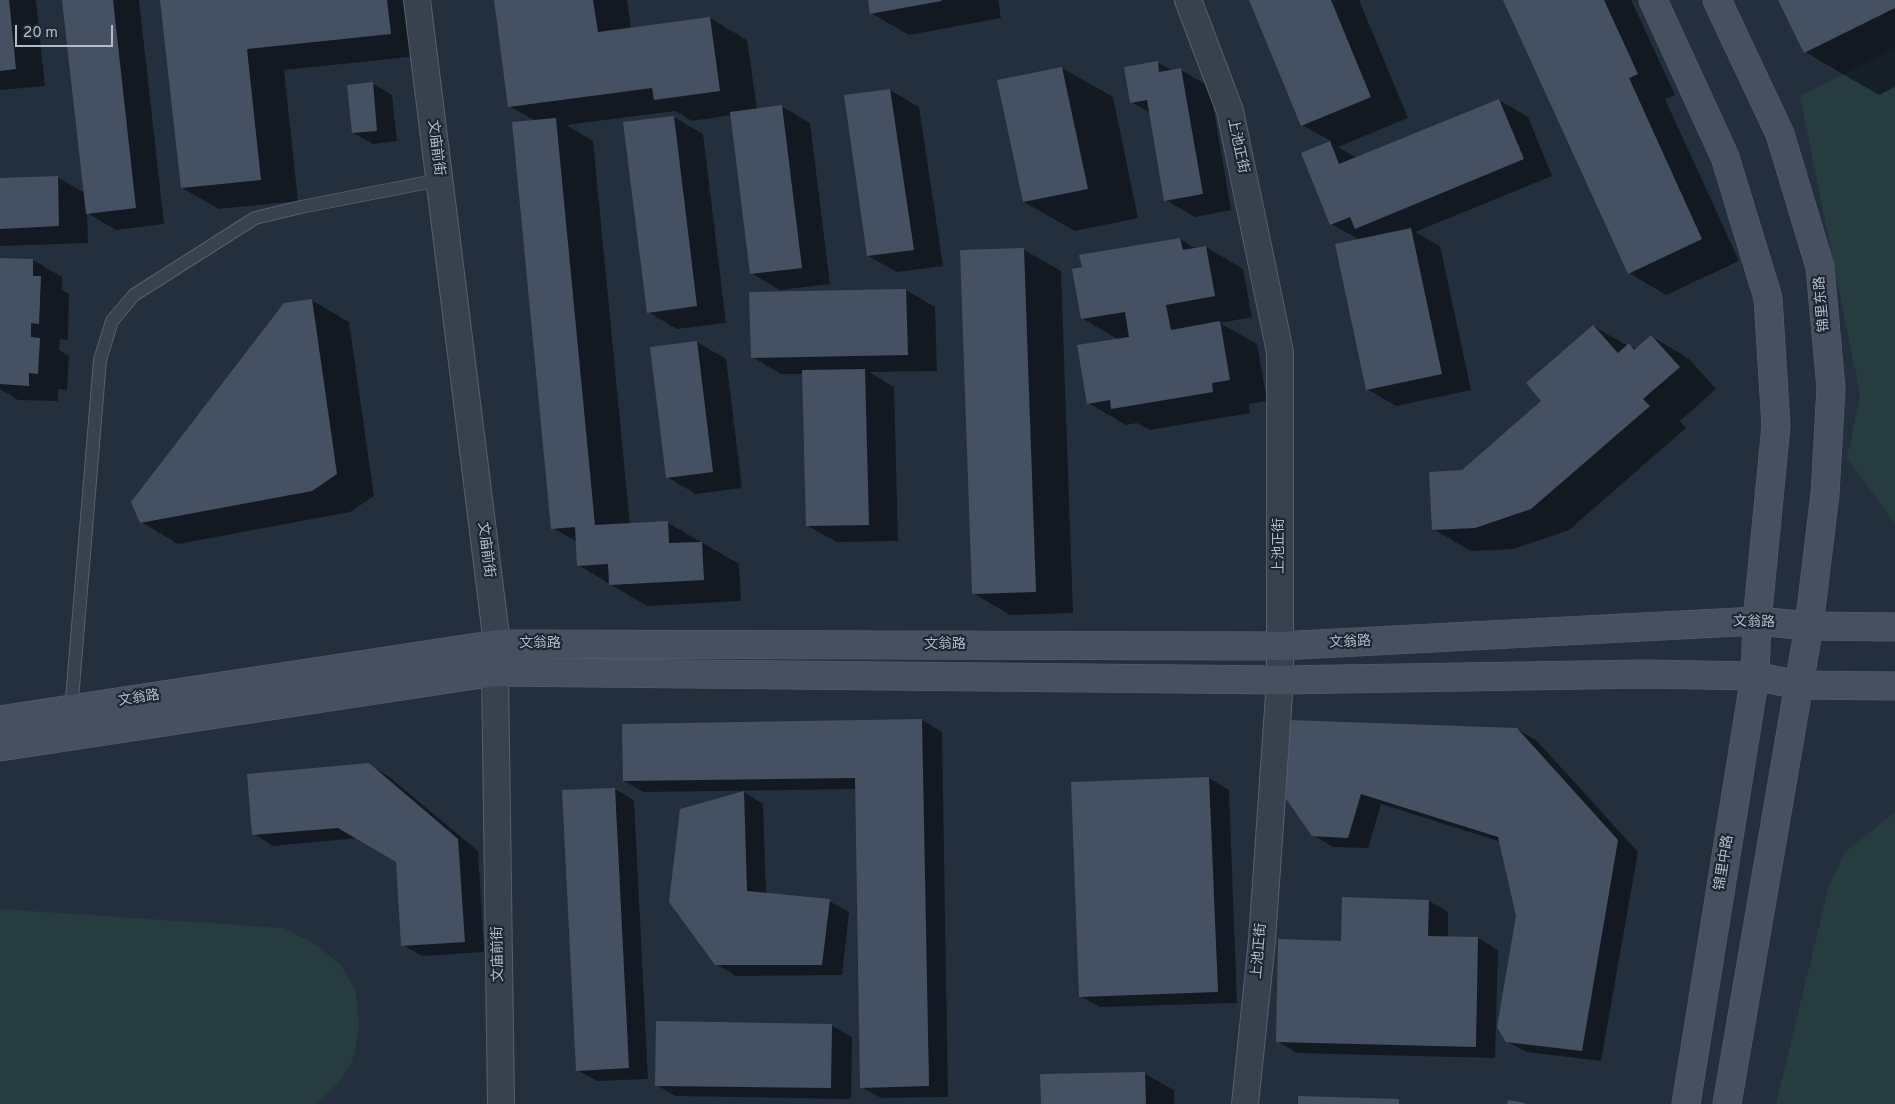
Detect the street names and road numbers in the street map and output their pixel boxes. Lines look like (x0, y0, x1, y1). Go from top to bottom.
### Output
street label: 上池正街 (1223, 117, 1251, 175)
street label: 文庙前街 (423, 119, 447, 177)
street label: 锦里东路 (1812, 275, 1834, 333)
street label: 上池正街 (1272, 518, 1288, 574)
street label: 文庙前街 (473, 521, 497, 579)
street label: 文翁路 (1733, 614, 1775, 632)
street label: 文翁路 (1329, 634, 1371, 652)
street label: 文翁路 (519, 636, 561, 652)
street label: 文翁路 (924, 637, 966, 653)
street label: 文翁路 (117, 687, 161, 711)
street label: 锦里中路 (1712, 834, 1738, 892)
street label: 上池正街 (1249, 922, 1271, 980)
street label: 文庙前街 (490, 926, 508, 982)

